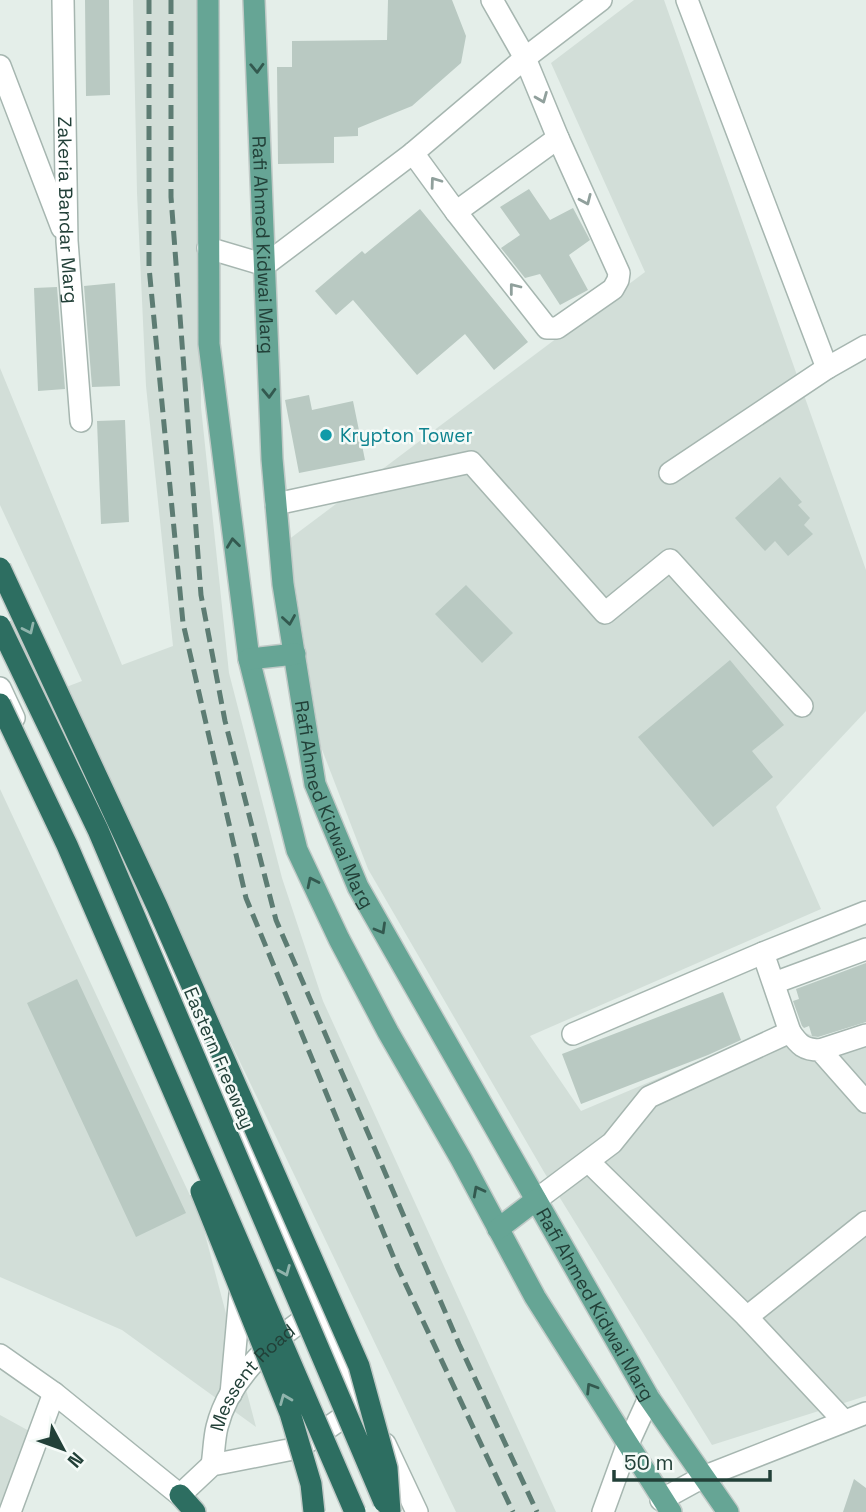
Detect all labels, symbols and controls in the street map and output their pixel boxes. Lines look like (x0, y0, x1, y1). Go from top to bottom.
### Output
one-way arrow (250, 63, 265, 74)
one-way arrow (533, 91, 547, 103)
street label: Zakeria Bandar Marg (52, 116, 84, 304)
street label: Rafi Ahmed Kidwai Marg (247, 135, 280, 354)
one-way arrow (430, 178, 443, 190)
one-way arrow (578, 193, 592, 205)
one-way arrow (510, 283, 523, 296)
one-way arrow (262, 388, 277, 399)
place label: Krypton Tower (340, 423, 473, 448)
marker: Krypton Tower (318, 427, 334, 443)
one-way arrow (226, 537, 241, 549)
one-way arrow (281, 614, 296, 626)
one-way arrow (21, 622, 35, 635)
street label: Rafi Ahmed Kidwai Marg (289, 699, 380, 912)
one-way arrow (306, 877, 320, 890)
one-way arrow (373, 921, 386, 934)
street label: Eastern Freeway (178, 983, 260, 1133)
one-way arrow (472, 1185, 486, 1198)
street label: Rafi Ahmed Kidwai Marg (531, 1203, 660, 1405)
one-way arrow (277, 1263, 291, 1276)
street label: Messent Road (204, 1318, 300, 1434)
one-way arrow (586, 1382, 599, 1395)
one-way arrow (279, 1394, 293, 1406)
north arrow (28, 1414, 98, 1484)
scale bar (614, 1438, 770, 1482)
text: N (62, 1447, 89, 1473)
text: 50 m (624, 1449, 674, 1476)

